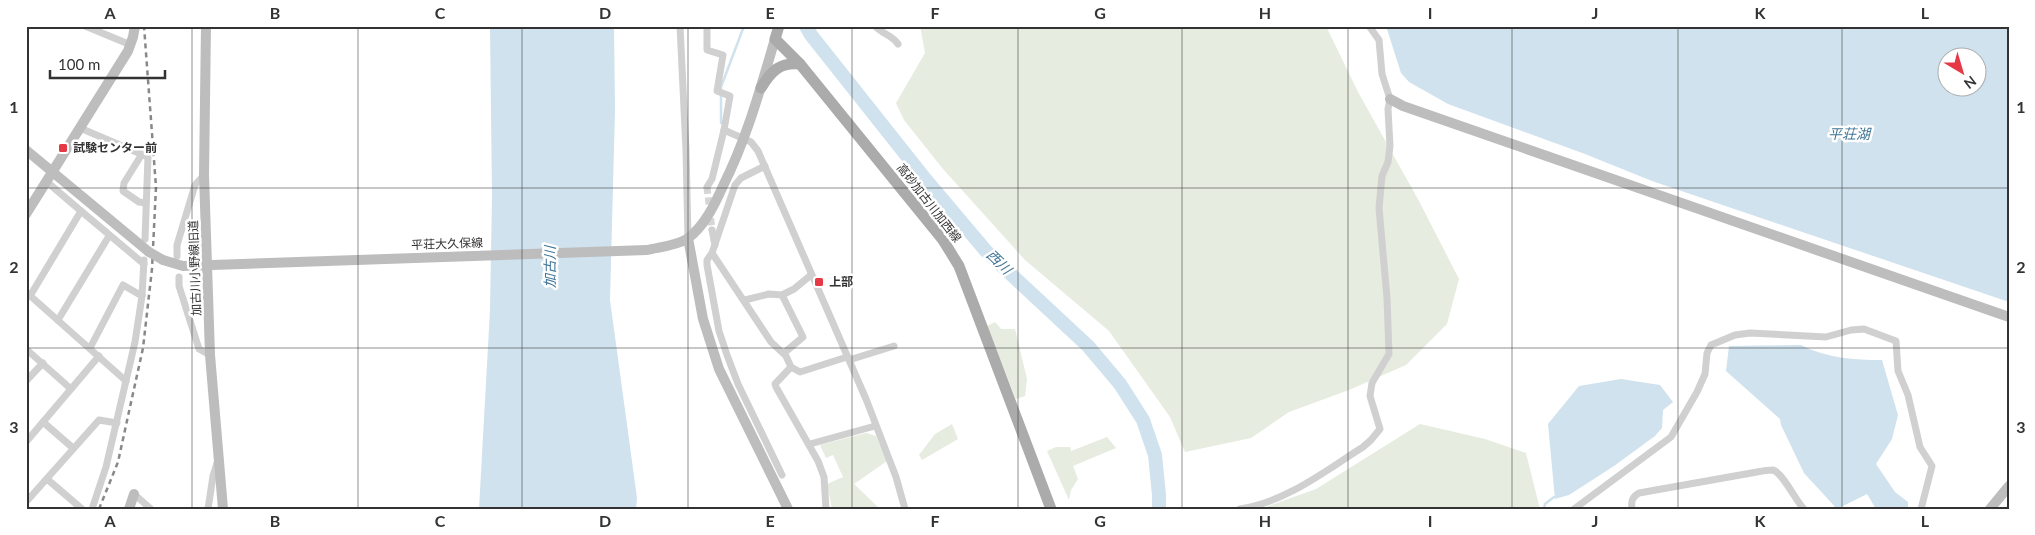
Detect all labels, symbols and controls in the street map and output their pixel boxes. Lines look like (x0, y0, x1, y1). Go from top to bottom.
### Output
text: A (103, 3, 116, 22)
text: B (270, 3, 280, 22)
text: C (435, 3, 446, 22)
text: D (599, 3, 611, 22)
text: E (765, 3, 775, 22)
text: F (930, 3, 940, 22)
text: G (1094, 3, 1106, 22)
text: H (1259, 3, 1271, 22)
text: I (1428, 3, 1432, 22)
text: J (1592, 3, 1598, 22)
text: K (1755, 3, 1767, 22)
text: L (1921, 3, 1930, 22)
scale bar (50, 48, 165, 80)
north arrow (1938, 48, 1988, 98)
text: 100 m (58, 55, 100, 73)
text: N (1961, 73, 1980, 93)
text: 1 (9, 97, 19, 116)
text: 1 (2016, 97, 2026, 116)
water label: 平荘湖 (1828, 125, 1872, 142)
place label: 試験センター前 (73, 140, 157, 155)
marker: 試験センター前 (57, 142, 69, 154)
street label: 高砂加古川加西線 (894, 160, 965, 245)
street label: 加古川小野線旧道 (185, 220, 204, 316)
street label: 平荘大久保線 (411, 235, 483, 252)
water label: 加古川 (541, 244, 558, 288)
water label: 西川 (983, 246, 1017, 279)
text: 2 (9, 257, 19, 276)
text: 2 (2016, 257, 2026, 276)
place label: 上部 (829, 274, 853, 289)
marker: 上部 (813, 276, 825, 288)
text: 3 (9, 417, 19, 436)
text: 3 (2016, 417, 2026, 436)
text: A (103, 511, 116, 530)
text: B (270, 511, 280, 530)
text: C (435, 511, 446, 530)
text: D (599, 511, 611, 530)
text: E (765, 511, 775, 530)
text: F (930, 511, 940, 530)
text: G (1094, 511, 1106, 530)
text: H (1259, 511, 1271, 530)
text: I (1428, 511, 1432, 530)
text: J (1592, 511, 1598, 530)
text: K (1755, 511, 1767, 530)
text: L (1921, 511, 1930, 530)

